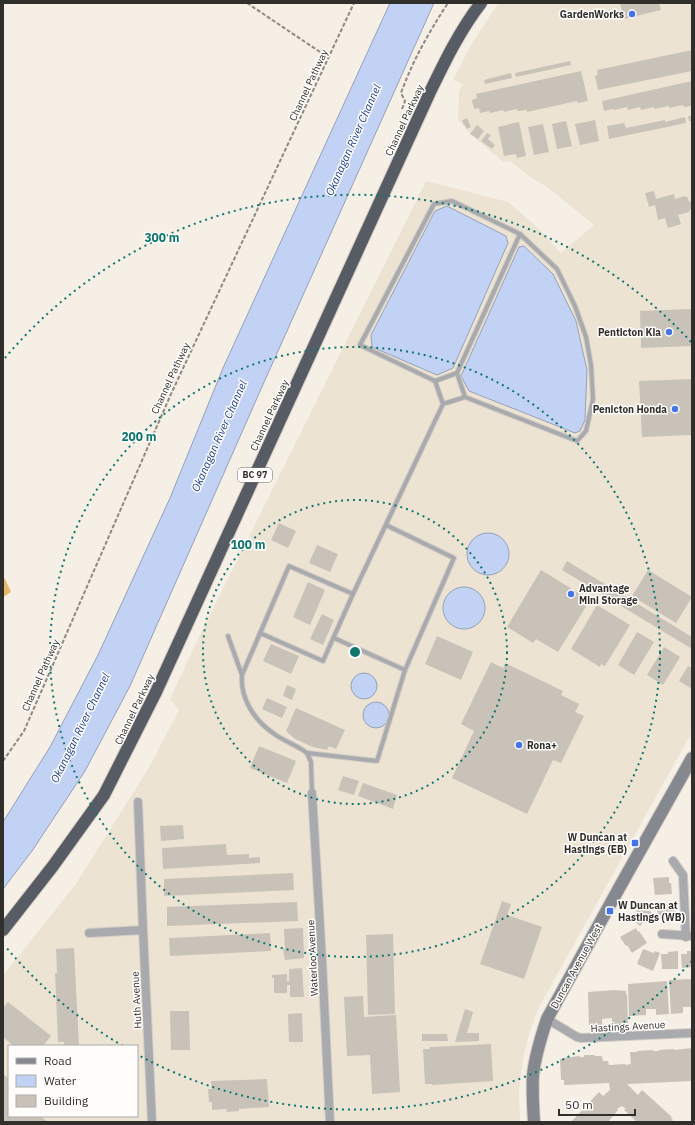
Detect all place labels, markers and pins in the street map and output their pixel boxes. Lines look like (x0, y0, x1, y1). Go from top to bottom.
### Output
place label: GardenWorks (560, 8, 624, 21)
marker: GardenWorks (627, 9, 637, 19)
place label: Penticton Kia (598, 326, 661, 339)
marker: Penticton Kia (664, 327, 674, 337)
place label: Penicton Honda (593, 403, 667, 416)
marker: Penicton Honda (670, 404, 680, 414)
place label: Advantage Mini Storage (579, 582, 638, 607)
marker: Advantage Mini Storage (566, 589, 576, 599)
centre of rings (348, 645, 362, 659)
place label: Rona+ (527, 739, 557, 752)
marker: Rona+ (514, 740, 524, 750)
place label: W Duncan at Hastings (EB) (564, 831, 628, 856)
marker: W Duncan at Hastings (EB) (630, 838, 640, 848)
place label: W Duncan at Hastings (WB) (618, 899, 685, 924)
marker: W Duncan at Hastings (WB) (605, 906, 615, 916)

